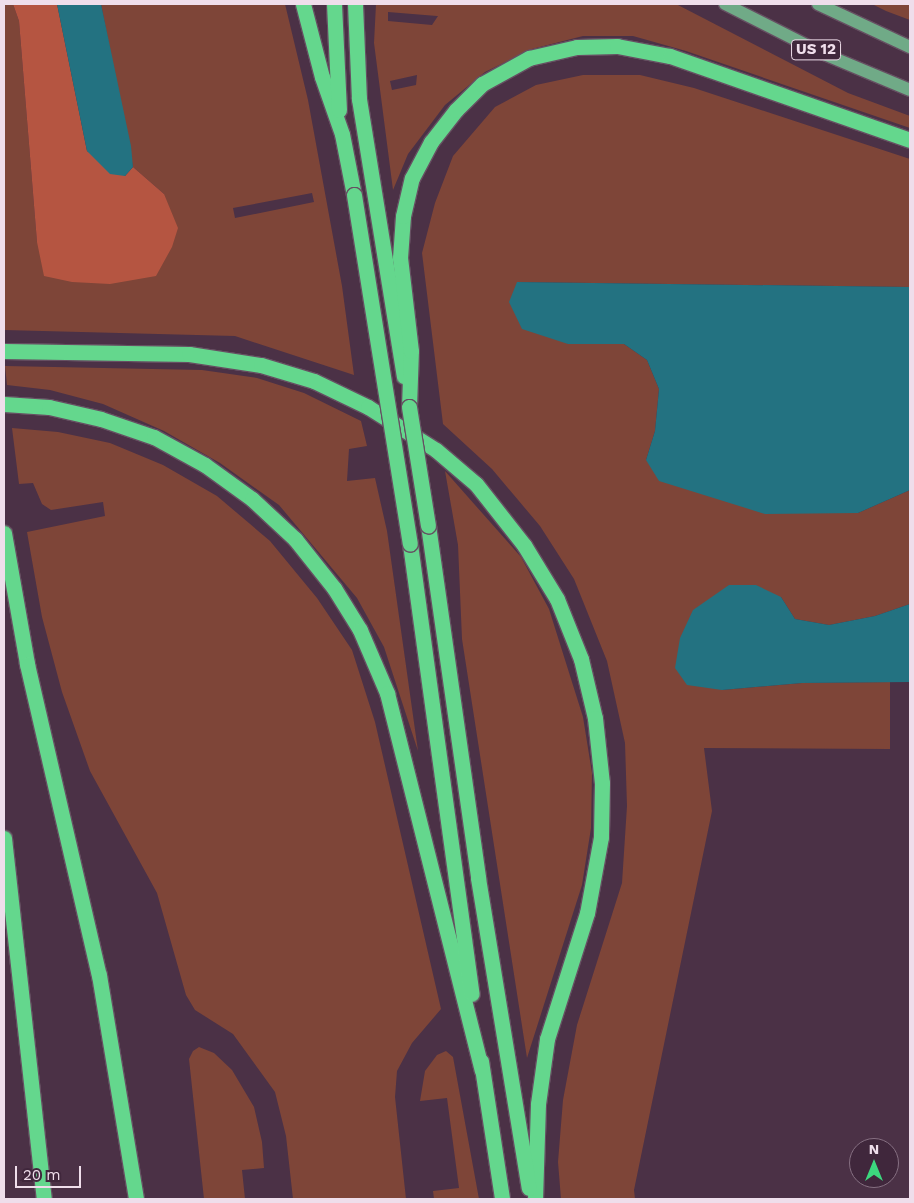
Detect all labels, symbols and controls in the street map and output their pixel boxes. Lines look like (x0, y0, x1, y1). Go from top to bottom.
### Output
road number: US 12 (790, 38, 842, 62)
north arrow (849, 1138, 899, 1188)
text: N (869, 1141, 879, 1157)
scale bar (18, 1156, 84, 1188)
text: 20 m (23, 1166, 61, 1184)

